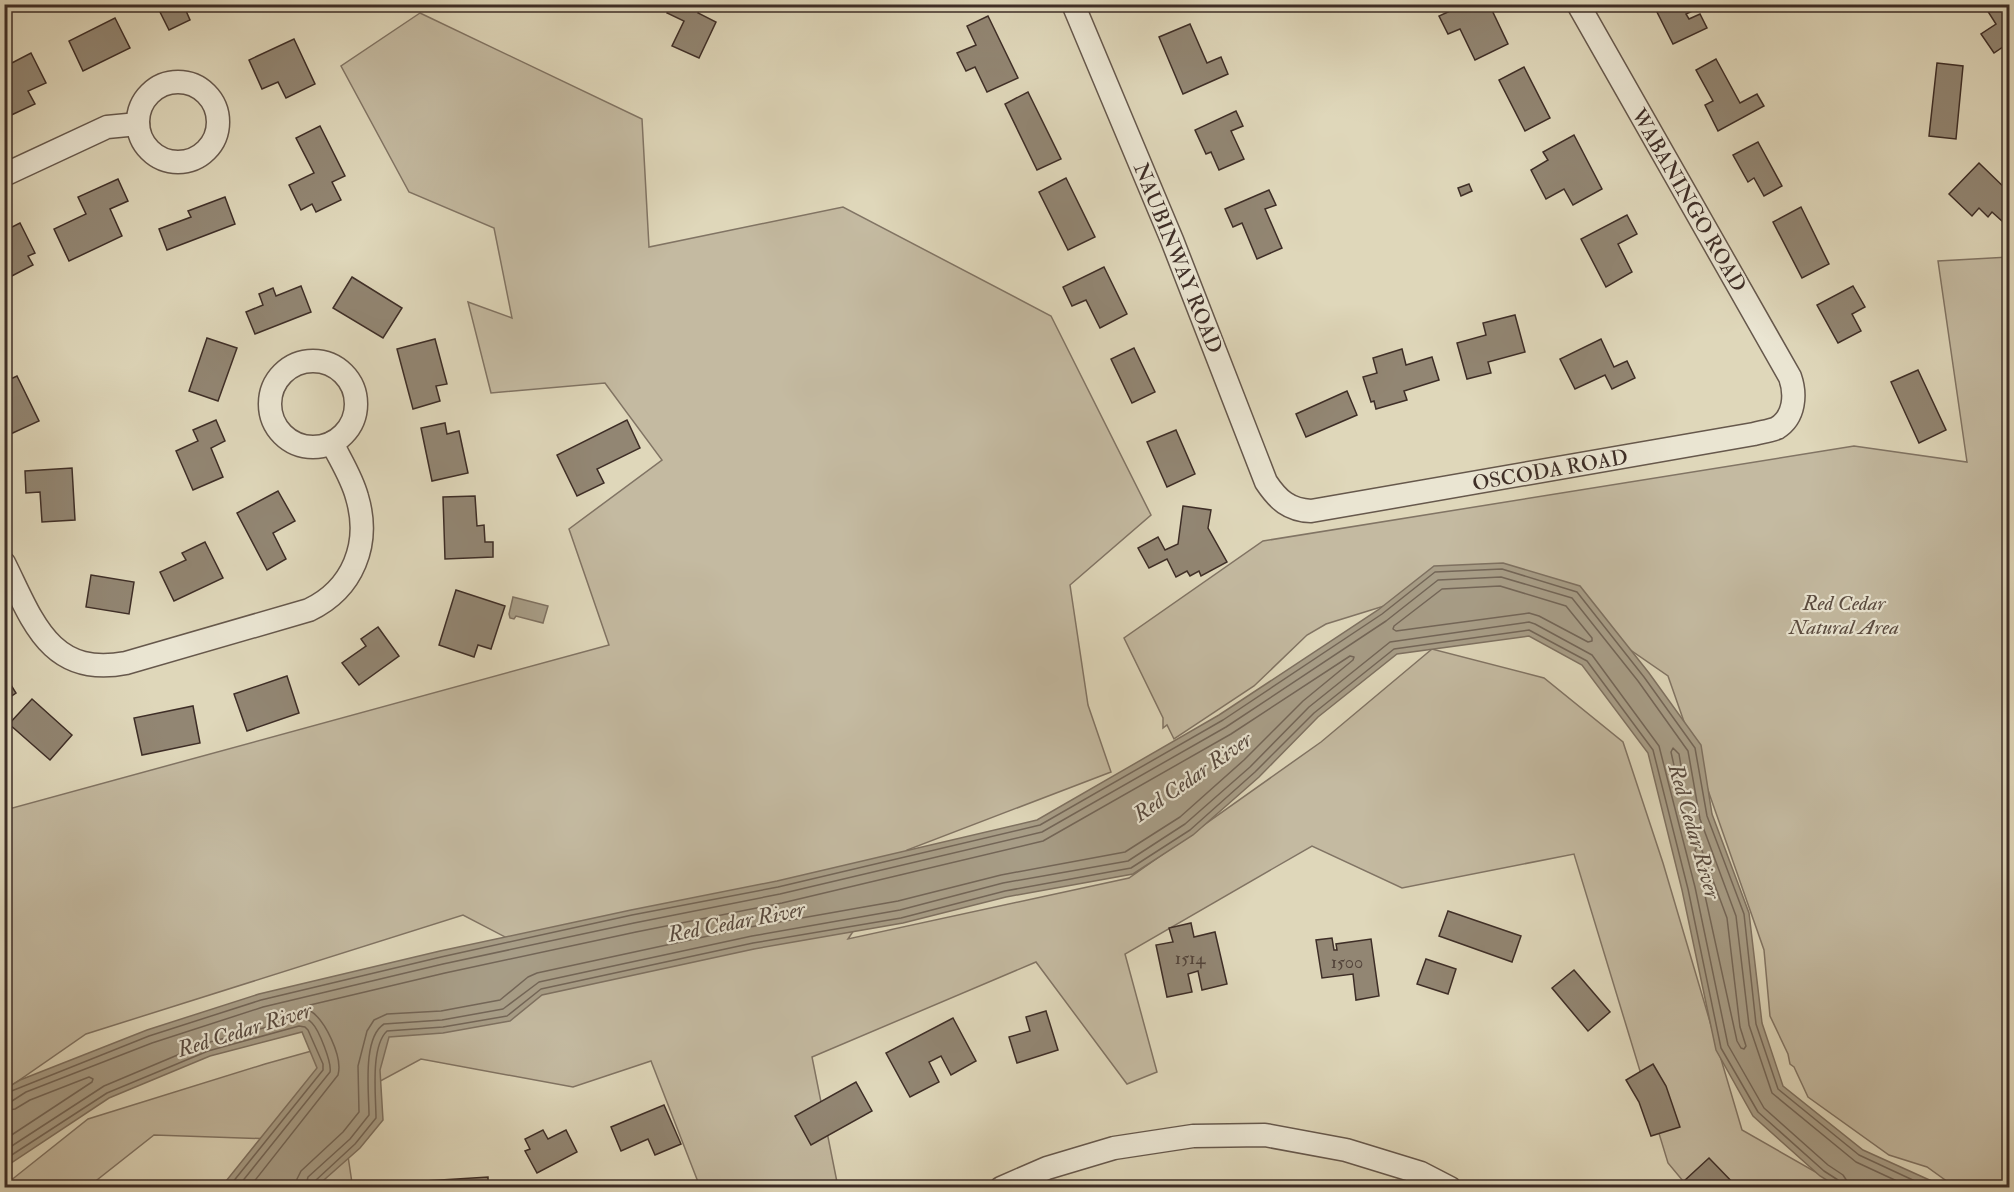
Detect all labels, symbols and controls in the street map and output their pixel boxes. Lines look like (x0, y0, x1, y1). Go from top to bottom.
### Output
street label: WABANINGO ROAD (1624, 103, 1752, 297)
street label: NAUBINWAY ROAD (1127, 159, 1228, 358)
street label: OSCODA ROAD (1470, 444, 1630, 497)
park label: Red Cedar Natural Area (1788, 590, 1899, 641)
water label: Red Cedar River (1127, 724, 1259, 829)
water label: Red Cedar River (1661, 760, 1727, 904)
water label: Red Cedar River (664, 895, 809, 949)
house number: 1514 (1175, 947, 1206, 970)
house number: 1500 (1331, 951, 1363, 974)
water label: Red Cedar River (173, 996, 317, 1064)

